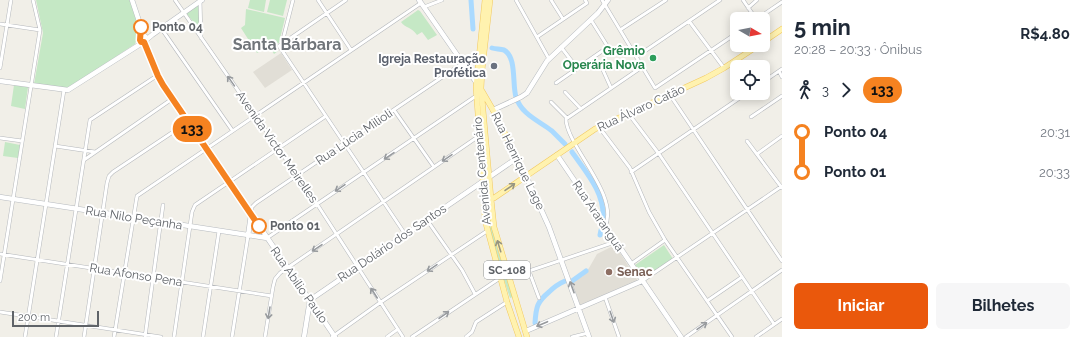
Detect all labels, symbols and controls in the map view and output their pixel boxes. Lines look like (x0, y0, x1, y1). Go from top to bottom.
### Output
north arrow (730, 12, 770, 52)
map controls (730, 12, 770, 100)
text: 5 min (794, 14, 851, 40)
marker: Ponto 04 (133, 19, 149, 35)
place label: Ponto 04 (152, 20, 203, 34)
text: R$4.80 (1020, 25, 1070, 43)
district label: Santa Bárbara (233, 35, 341, 54)
text: 20:28 – 20:33 · Ônibus (794, 42, 922, 57)
place label: Grêmio Operária Nova (563, 44, 645, 72)
place label: Igreja Restauração Profética (378, 52, 486, 80)
marker: Grêmio Operária Nova (648, 53, 658, 63)
button: locate (730, 60, 770, 100)
marker: Igreja Restauração Profética (489, 61, 499, 71)
one-way arrow (227, 75, 235, 86)
icon: walk (794, 79, 816, 101)
icon: forward (835, 79, 857, 101)
street label: Rua Álvaro Catão (595, 82, 687, 134)
text: 133 (871, 82, 894, 98)
text: 3 (822, 83, 829, 98)
street label: Avenida Victor Meirelles (233, 88, 321, 206)
street label: Rua Lúcia Milioli (313, 106, 395, 168)
street label: Rua Henrique Lage (488, 110, 548, 212)
line badge: 133 (169, 116, 215, 142)
street label: Avenida Centenário (470, 116, 494, 226)
text: 133 (181, 121, 203, 137)
text: Ponto 04 (824, 123, 887, 141)
text: 20:31 (1040, 125, 1070, 140)
one-way arrow (383, 152, 395, 160)
one-way arrow (442, 154, 453, 162)
text: Ponto 01 (824, 163, 886, 181)
text: 20:33 (1039, 165, 1070, 180)
street label: Rua Araranguá (569, 178, 627, 254)
one-way arrow (504, 183, 515, 191)
one-way arrow (335, 184, 346, 192)
street label: Rua Dolário dos Santos (335, 201, 449, 285)
street label: Rua Nilo Peçanha (85, 203, 183, 233)
marker: Ponto 01 (251, 218, 267, 234)
place label: Ponto 01 (270, 219, 320, 233)
one-way arrow (495, 240, 502, 253)
street label: Rua Abílio Paulo (268, 244, 330, 326)
one-way arrow (311, 244, 322, 252)
street label: Rua Afonso Pena (89, 261, 183, 289)
road number: SC-108 (484, 261, 530, 279)
one-way arrow (426, 264, 437, 272)
place label: Senac (617, 265, 653, 279)
marker: Senac (604, 267, 614, 277)
one-way arrow (567, 282, 575, 294)
button: Iniciar (794, 283, 928, 329)
button: Bilhetes (936, 283, 1070, 329)
one-way arrow (370, 287, 378, 298)
one-way arrow (265, 307, 273, 320)
scale bar (12, 309, 99, 328)
text: 200 m (18, 311, 50, 324)
one-way arrow (438, 311, 449, 319)
one-way arrow (609, 311, 617, 323)
one-way arrow (537, 321, 549, 328)
one-way arrow (696, 322, 707, 330)

